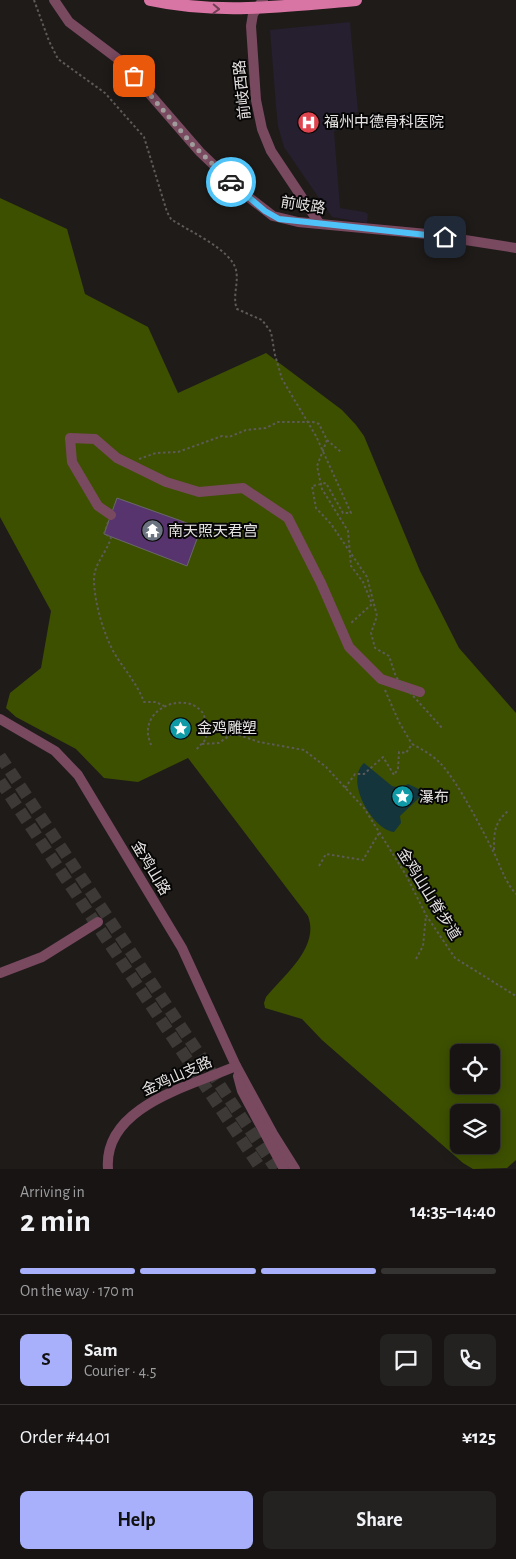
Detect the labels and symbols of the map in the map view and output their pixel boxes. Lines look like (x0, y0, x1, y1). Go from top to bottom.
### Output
one-way arrow (212, 4, 220, 15)
pin (113, 55, 155, 97)
street label: 前岐西路 (231, 59, 253, 121)
hospital icon: 福州中德骨科医院 (296, 110, 320, 134)
place label: 福州中德骨科医院 (324, 113, 444, 130)
courier (206, 157, 256, 207)
street label: 前岐路 (280, 194, 326, 216)
pin (424, 216, 466, 258)
temple icon: 南天照天君宫 (140, 519, 164, 543)
place label: 南天照天君宫 (168, 523, 258, 539)
place icon: 金鸡雕塑 (169, 716, 193, 740)
place label: 金鸡雕塑 (197, 720, 257, 736)
place icon: 瀑布 (391, 785, 415, 809)
place label: 瀑布 (419, 789, 449, 805)
street label: 金鸡山路 (129, 838, 173, 898)
street label: 金鸡山山脊步道 (394, 845, 464, 943)
street label: 金鸡山支路 (139, 1053, 215, 1099)

